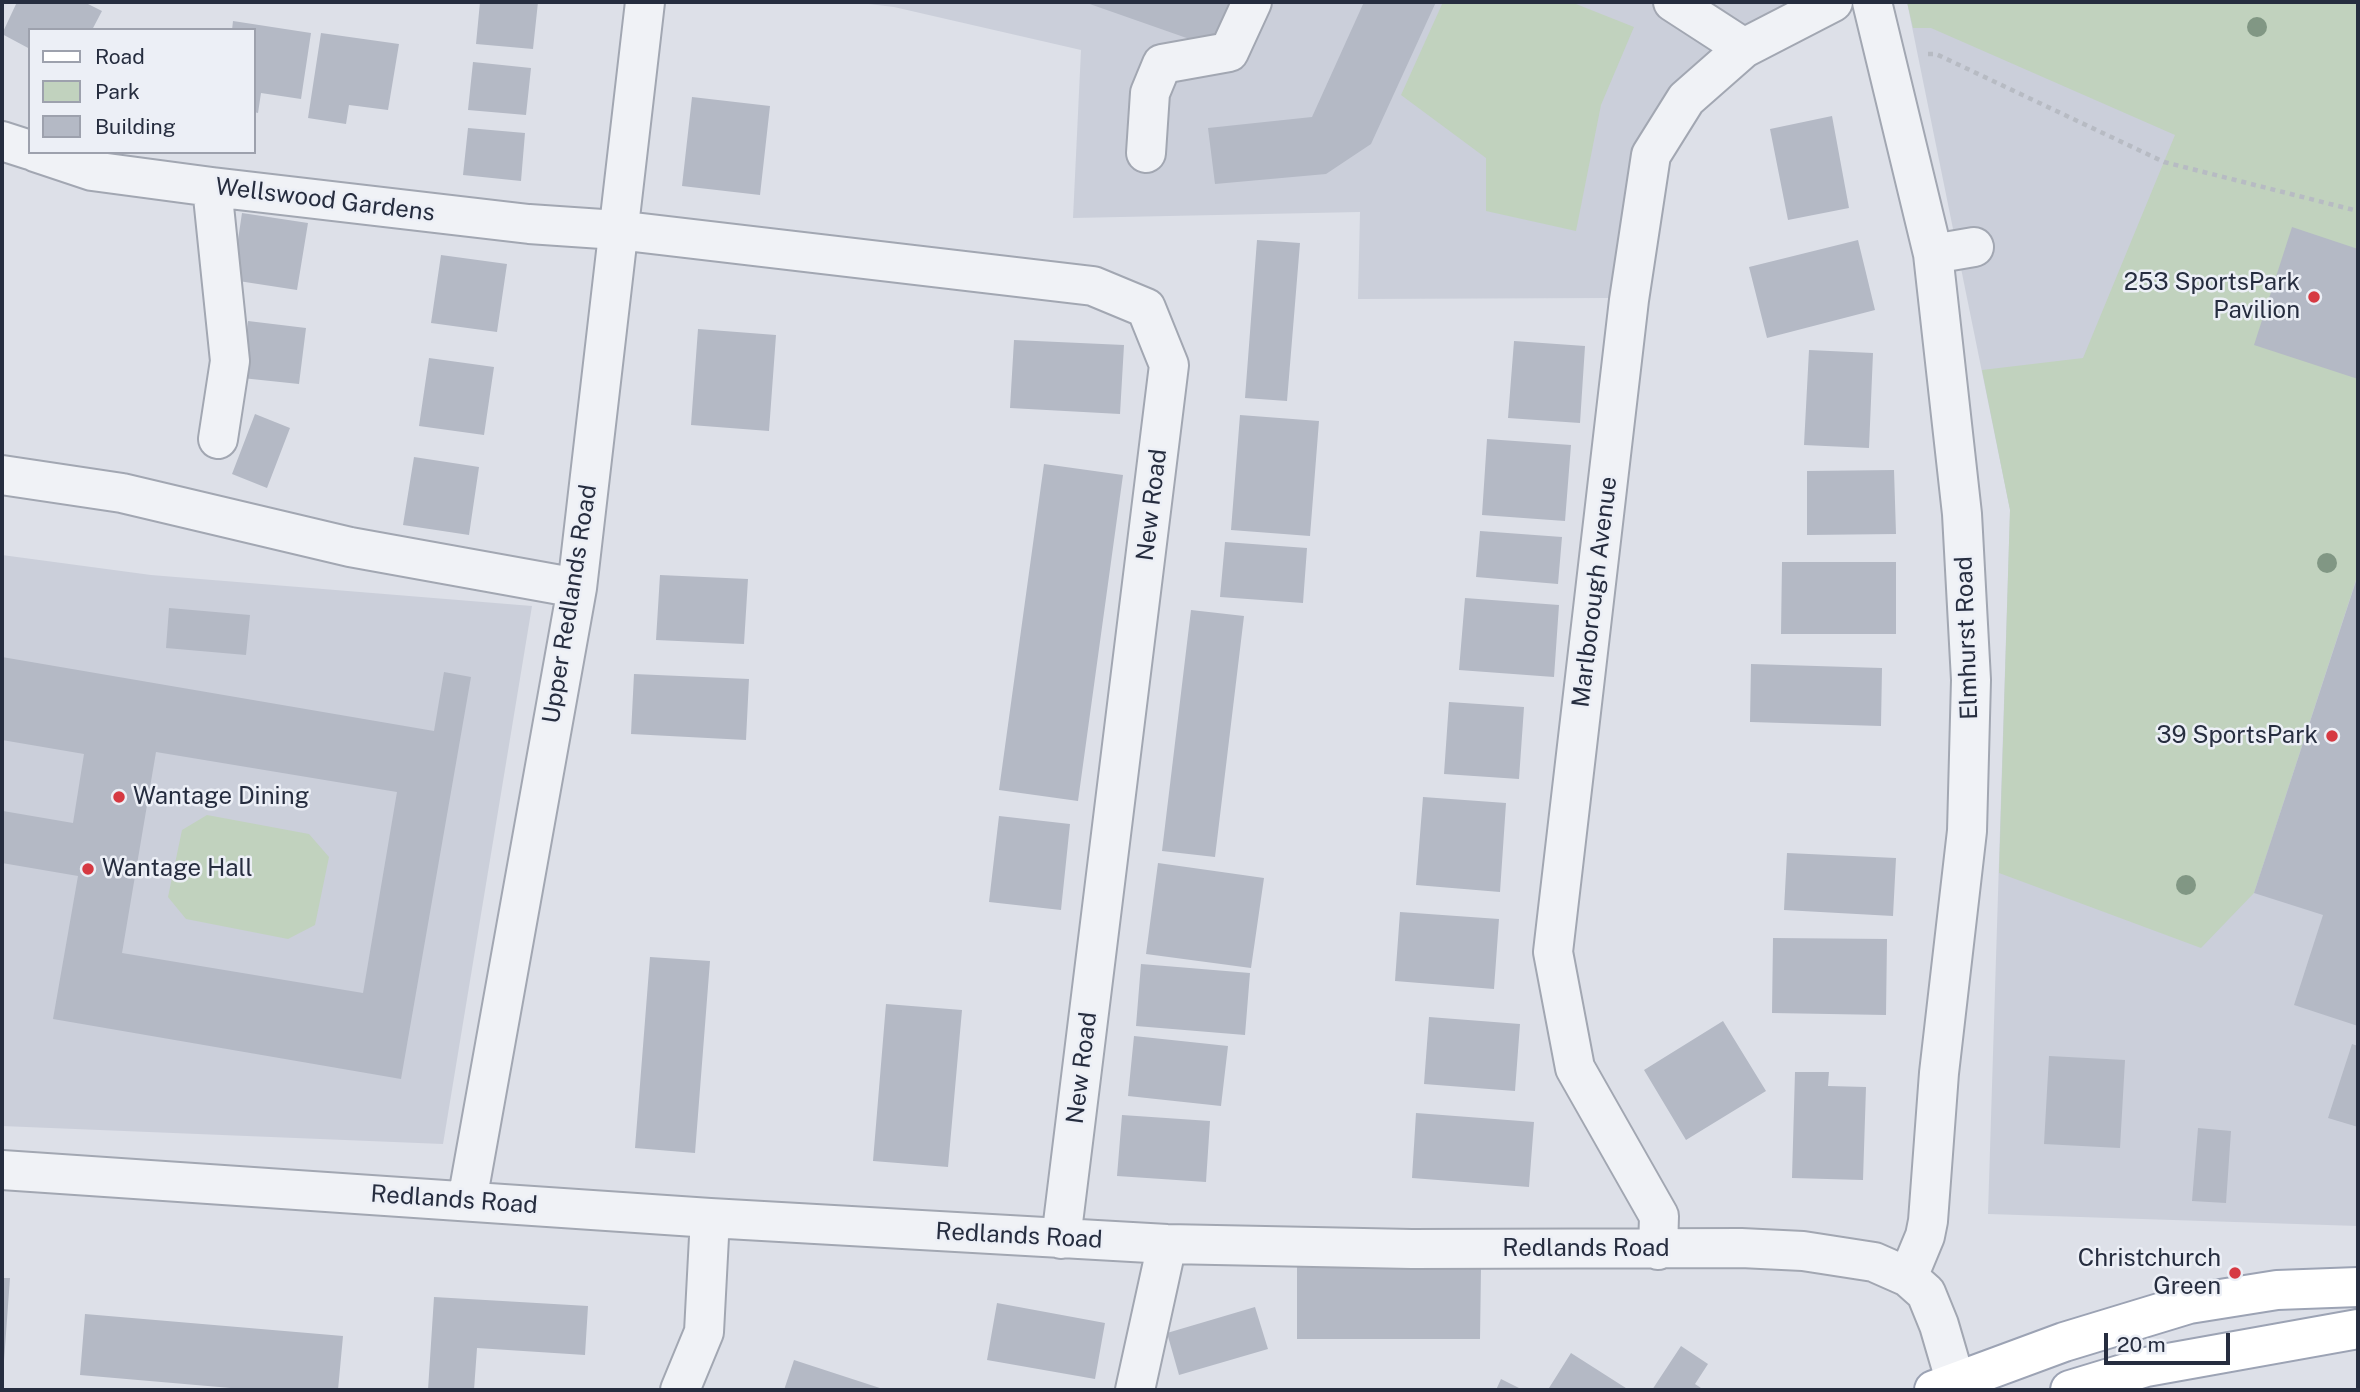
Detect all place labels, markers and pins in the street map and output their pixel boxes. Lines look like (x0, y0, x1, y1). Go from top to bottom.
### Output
place label: 253 SportsPark Pavilion (2124, 269, 2300, 325)
marker: 253 SportsPark Pavilion (2306, 289, 2322, 305)
place label: 39 SportsPark (2157, 722, 2318, 750)
marker: 39 SportsPark (2324, 728, 2340, 744)
place label: Wantage Dining (133, 783, 309, 811)
marker: Wantage Dining (111, 789, 127, 805)
place label: Wantage Hall (102, 855, 253, 883)
marker: Wantage Hall (80, 861, 96, 877)
place label: Christchurch Green (2078, 1245, 2221, 1301)
marker: Christchurch Green (2227, 1265, 2243, 1281)

